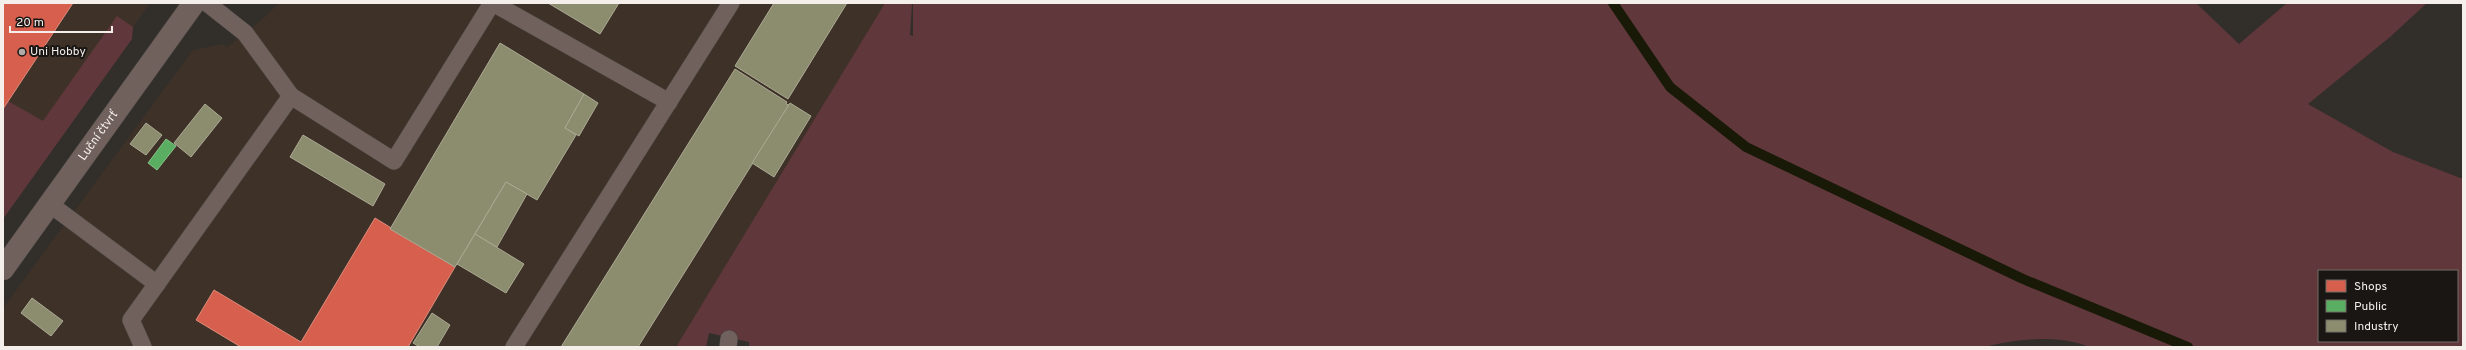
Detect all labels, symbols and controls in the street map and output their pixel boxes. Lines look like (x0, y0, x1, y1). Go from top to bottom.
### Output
scale bar (10, 8, 112, 34)
text: 20 m (16, 15, 44, 31)
place label: Uni Hobby (30, 44, 86, 60)
marker: Uni Hobby (17, 47, 27, 57)
street label: Luční čtvrť (75, 107, 122, 164)
legend (2318, 270, 2458, 342)
text: Shops (2354, 279, 2387, 295)
text: Public (2354, 299, 2387, 315)
text: Industry (2354, 319, 2399, 335)

